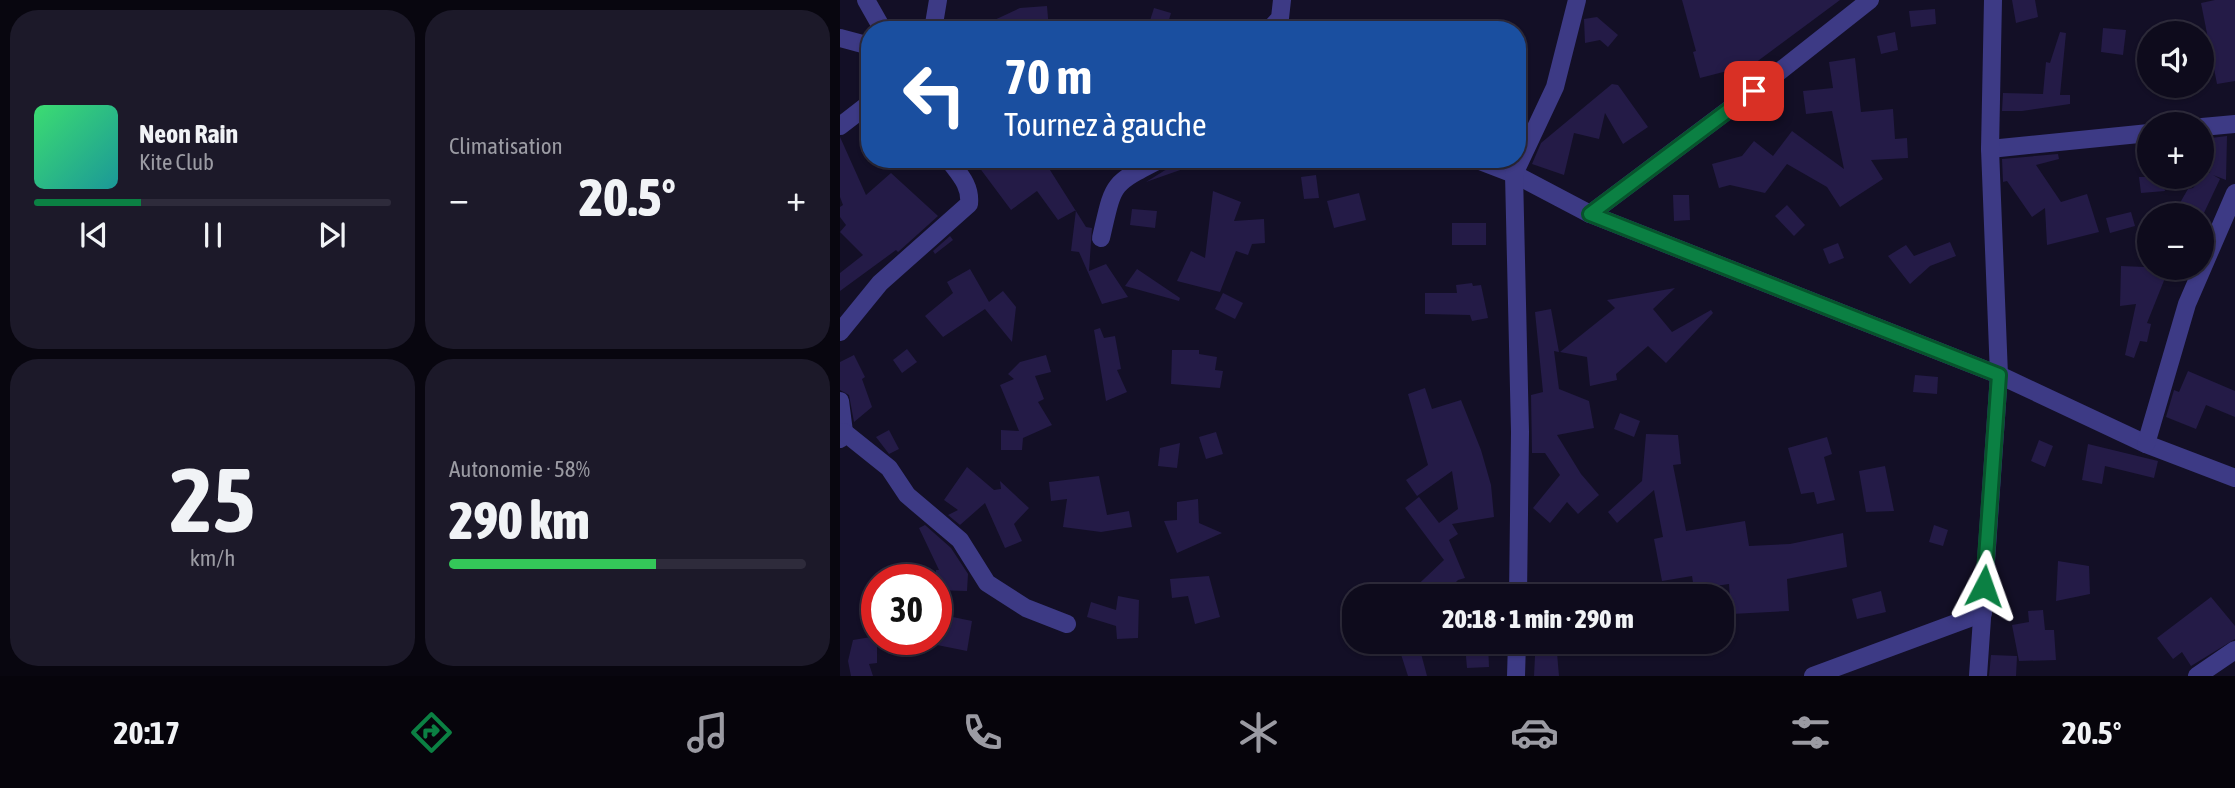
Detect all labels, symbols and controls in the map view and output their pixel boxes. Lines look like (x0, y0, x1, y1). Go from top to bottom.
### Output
map controls (2137, 21, 2214, 280)
button: sound (2137, 21, 2214, 98)
text: 70 m (1004, 48, 1092, 104)
icon: left (889, 49, 980, 140)
pin (1724, 61, 1784, 121)
icon: arrive (1735, 72, 1773, 110)
text: Tournez à gauche (1004, 106, 1207, 143)
button: + (2137, 112, 2214, 189)
text: Neon Rain (139, 119, 238, 149)
text: Climatisation (449, 133, 563, 159)
text: Kite Club (139, 149, 214, 175)
text: 20.5° (579, 167, 676, 227)
text: − (449, 176, 469, 219)
text: + (786, 176, 806, 219)
button: − (2137, 203, 2214, 280)
icon: previous (75, 216, 113, 254)
icon: pause (194, 216, 232, 254)
icon: next (313, 216, 351, 254)
text: 25 (170, 447, 255, 551)
text: Autonomie · 58% (449, 456, 590, 482)
text: 290 km (449, 490, 590, 550)
text: km/h (190, 545, 235, 571)
position arrow (1947, 549, 2021, 623)
speed limit sign: 30 (861, 564, 952, 655)
text: 20:18 · 1 min · 290 m (1442, 604, 1634, 634)
icon: directions (407, 708, 456, 757)
icon: music (683, 708, 732, 757)
icon: phone (958, 708, 1007, 757)
icon: climate (1234, 708, 1283, 757)
icon: car (1510, 708, 1559, 757)
icon: filters (1786, 708, 1835, 757)
text: 20:17 (113, 714, 180, 751)
text: 20.5° (2062, 714, 2121, 751)

